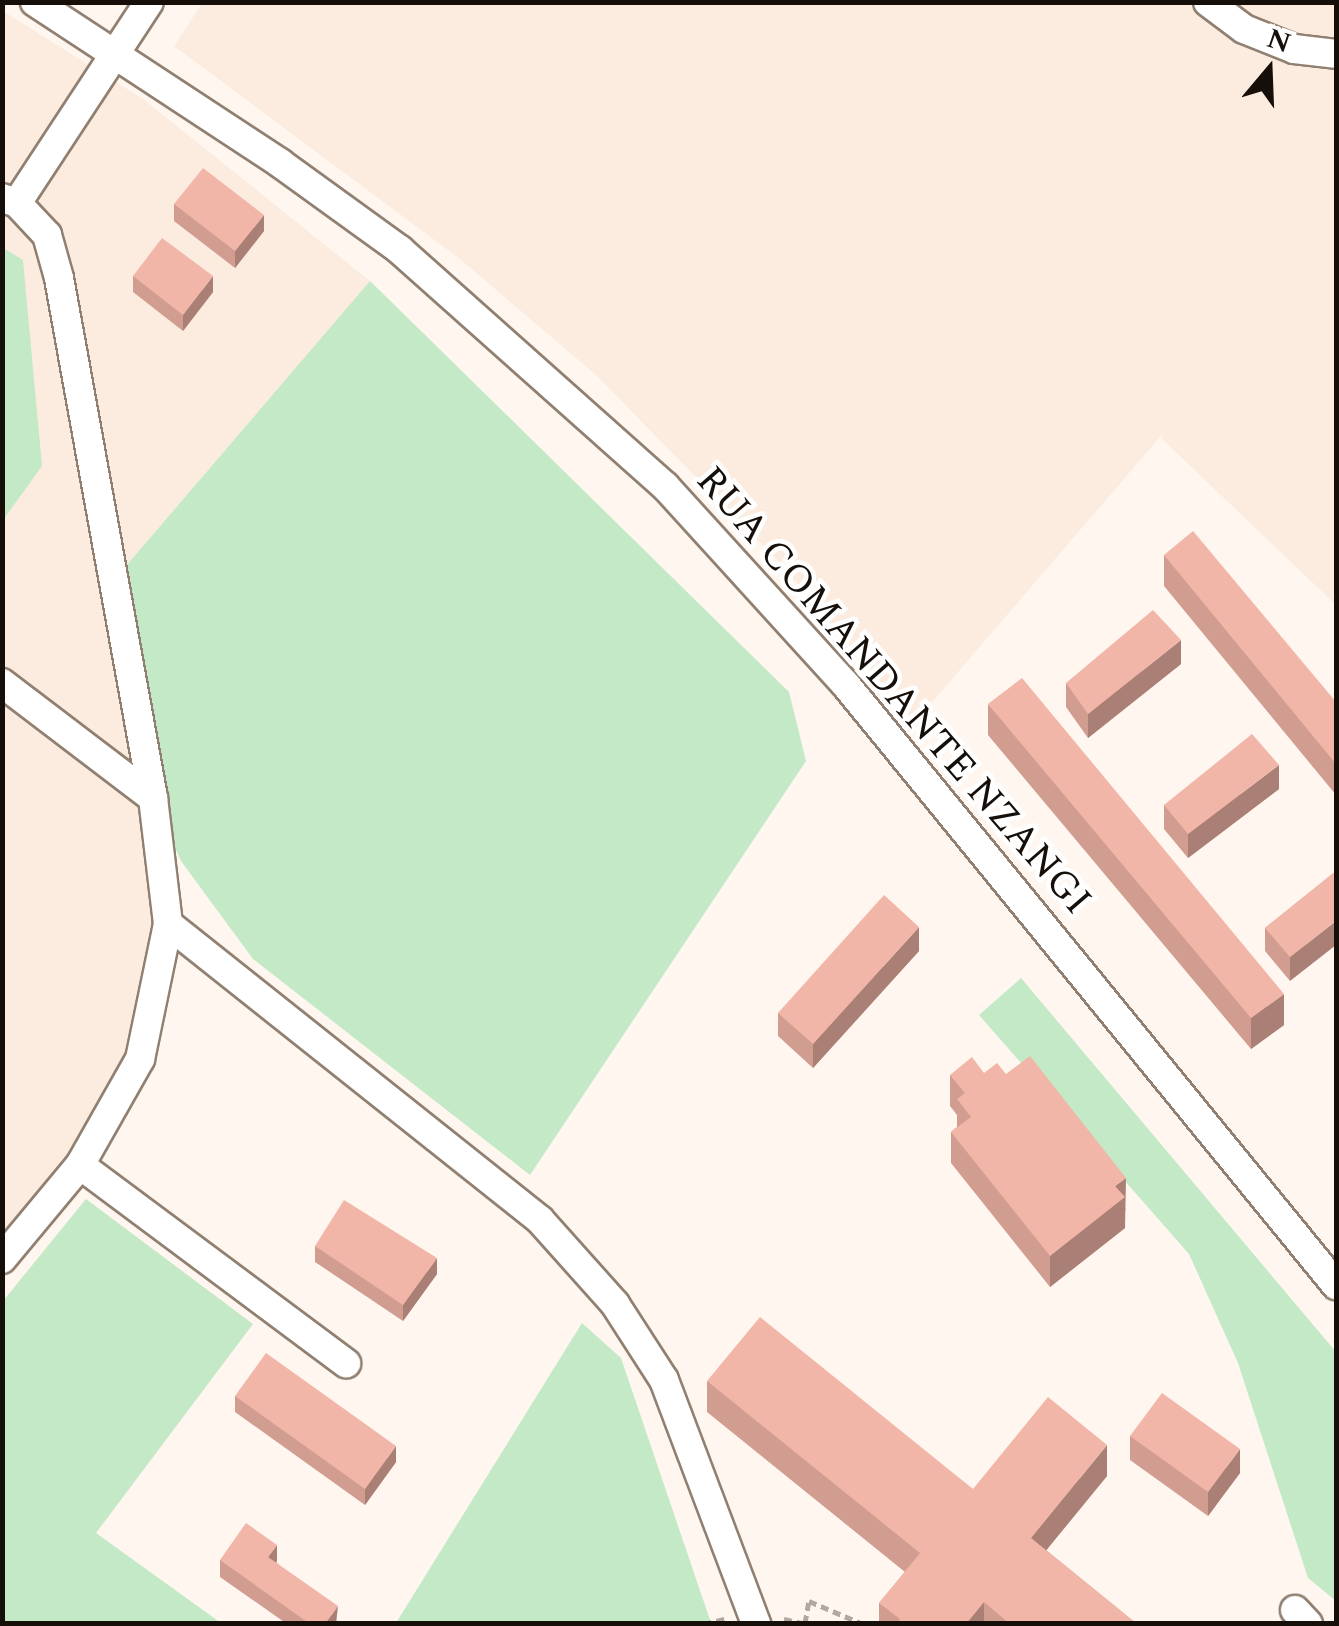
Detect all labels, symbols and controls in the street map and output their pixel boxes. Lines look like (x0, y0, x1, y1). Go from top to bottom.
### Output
text: N (1261, 17, 1297, 65)
north arrow (1219, 20, 1319, 120)
street label: RUA COMANDANTE NZANGI (685, 457, 1101, 925)

